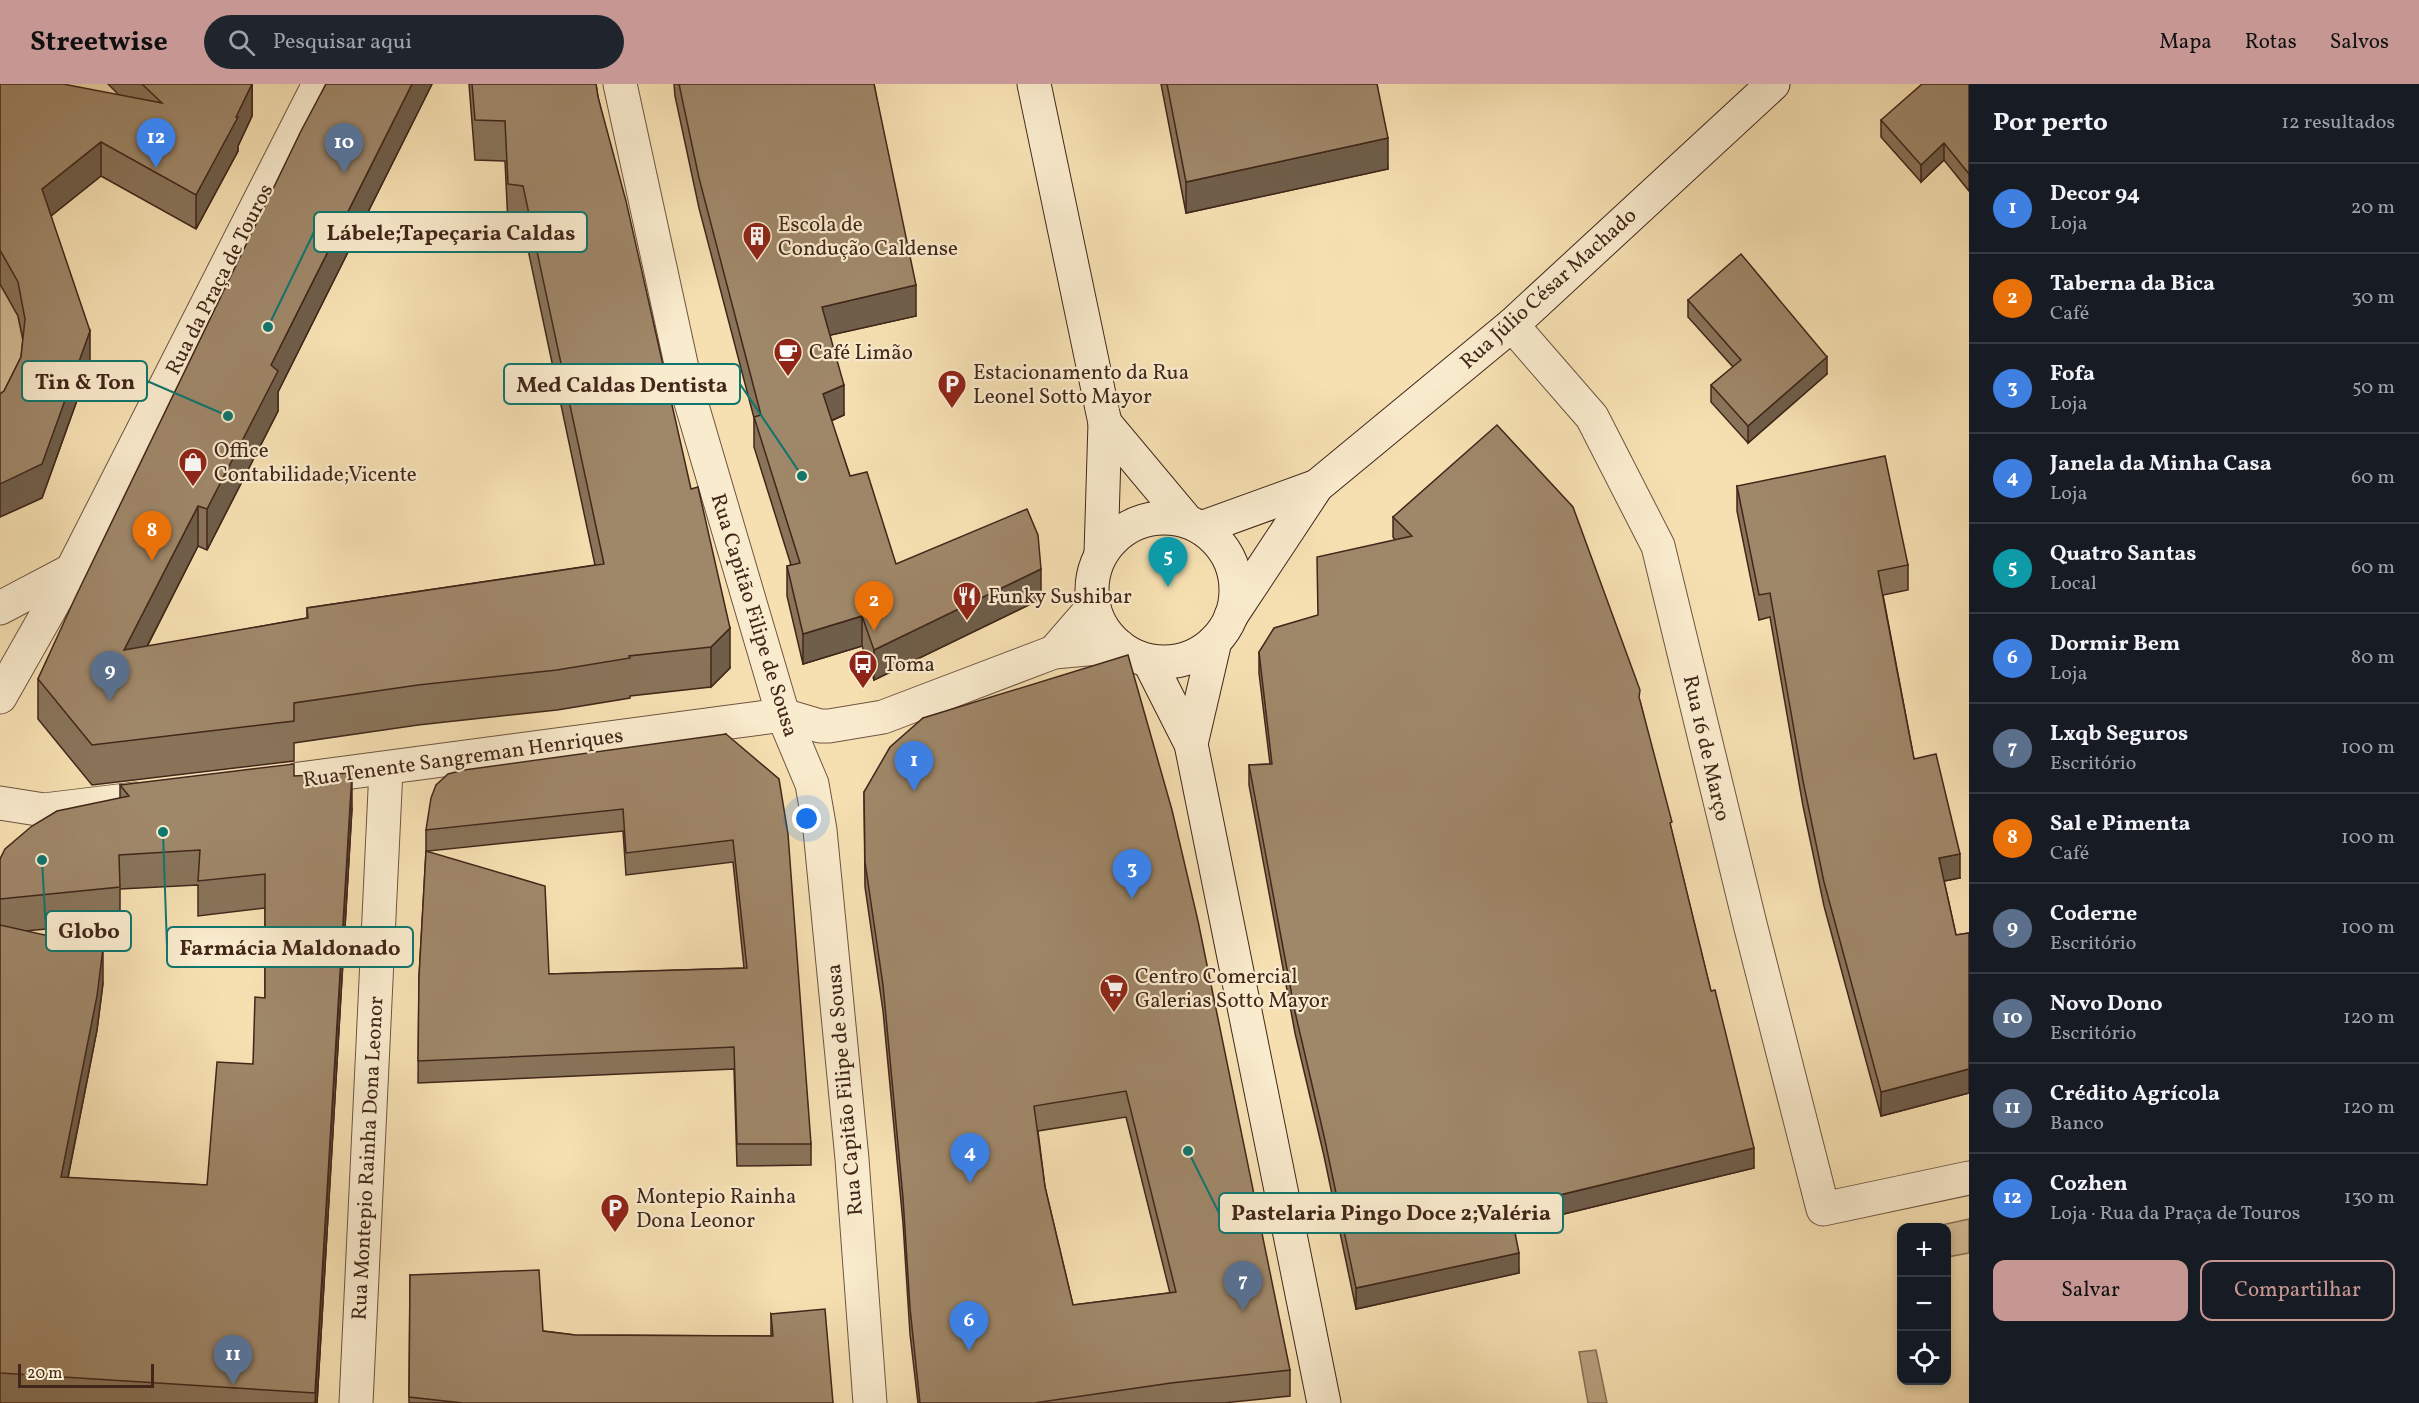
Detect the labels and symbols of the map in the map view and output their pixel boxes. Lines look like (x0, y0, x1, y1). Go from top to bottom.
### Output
pin: 12 (136, 118, 176, 168)
pin: 10 (324, 124, 364, 173)
street label: Rua da Praça de Touros (160, 179, 281, 380)
street label: Rua Júlio César Machado (1454, 202, 1644, 376)
place label: Escola de Condução Caldense (778, 211, 958, 264)
callout: Lábele;Tapeçaria Caldas (314, 212, 587, 252)
text: Lábele;Tapeçaria Caldas (327, 219, 575, 250)
building icon: Escola de Condução Caldense (741, 220, 773, 262)
cafe icon: Café Limão (772, 336, 804, 378)
place label: Café Limão (809, 339, 913, 368)
place label: Estacionamento da Rua Leonel Sotto Mayor (973, 359, 1189, 412)
callout: Tin & Ton (22, 361, 147, 401)
callout: Med Caldas Dentista (504, 364, 740, 404)
text: Tin & Ton (35, 368, 135, 399)
parking icon: Estacionamento da Rua Leonel Sotto Mayor (936, 368, 968, 410)
text: Med Caldas Dentista (516, 371, 728, 402)
place label: Office Contabilidade;Vicente (214, 437, 417, 490)
shop icon: Office Contabilidade;Vicente (177, 446, 209, 488)
street label: Rua Capitão Filipe de Sousa (703, 490, 804, 741)
pin: 8 (132, 512, 172, 561)
pin: 5 (1148, 538, 1188, 587)
restaurant icon: Funky Sushibar (951, 580, 983, 622)
pin: 2 (854, 582, 894, 631)
place label: Funky Sushibar (988, 583, 1132, 612)
bus stop icon: Toma (847, 648, 879, 690)
place label: Toma (884, 651, 935, 680)
pin: 9 (90, 652, 130, 701)
street label: Rua 16 de Março (1675, 672, 1736, 824)
street label: Rua Tenente Sangreman Henriques (301, 722, 625, 795)
pin: 1 (894, 742, 934, 791)
your location (792, 804, 821, 833)
pin: 3 (1112, 850, 1152, 899)
callout: Globo (46, 911, 131, 951)
text: Globo (58, 917, 120, 948)
callout: Farmácia Maldonado (167, 927, 413, 967)
text: Farmácia Maldonado (179, 934, 401, 965)
street label: Rua Capitão Filipe de Sousa (820, 963, 871, 1217)
place label: Centro Comercial Galerias Sotto Mayor (1135, 963, 1329, 1016)
supermarket icon: Centro Comercial Galerias Sotto Mayor (1098, 972, 1130, 1014)
street label: Rua Montepio Rainha Dona Leonor (346, 995, 391, 1321)
pin: 4 (950, 1134, 990, 1183)
place label: Montepio Rainha Dona Leonor (636, 1183, 796, 1236)
parking icon: Montepio Rainha Dona Leonor (599, 1192, 631, 1234)
callout: Pastelaria Pingo Doce 2;Valéria (1219, 1193, 1563, 1233)
text: Pastelaria Pingo Doce 2;Valéria (1231, 1199, 1551, 1230)
pin: 7 (1224, 1262, 1262, 1311)
pin: 6 (950, 1302, 988, 1351)
pin: 11 (214, 1336, 252, 1385)
scale bar (18, 1361, 154, 1388)

